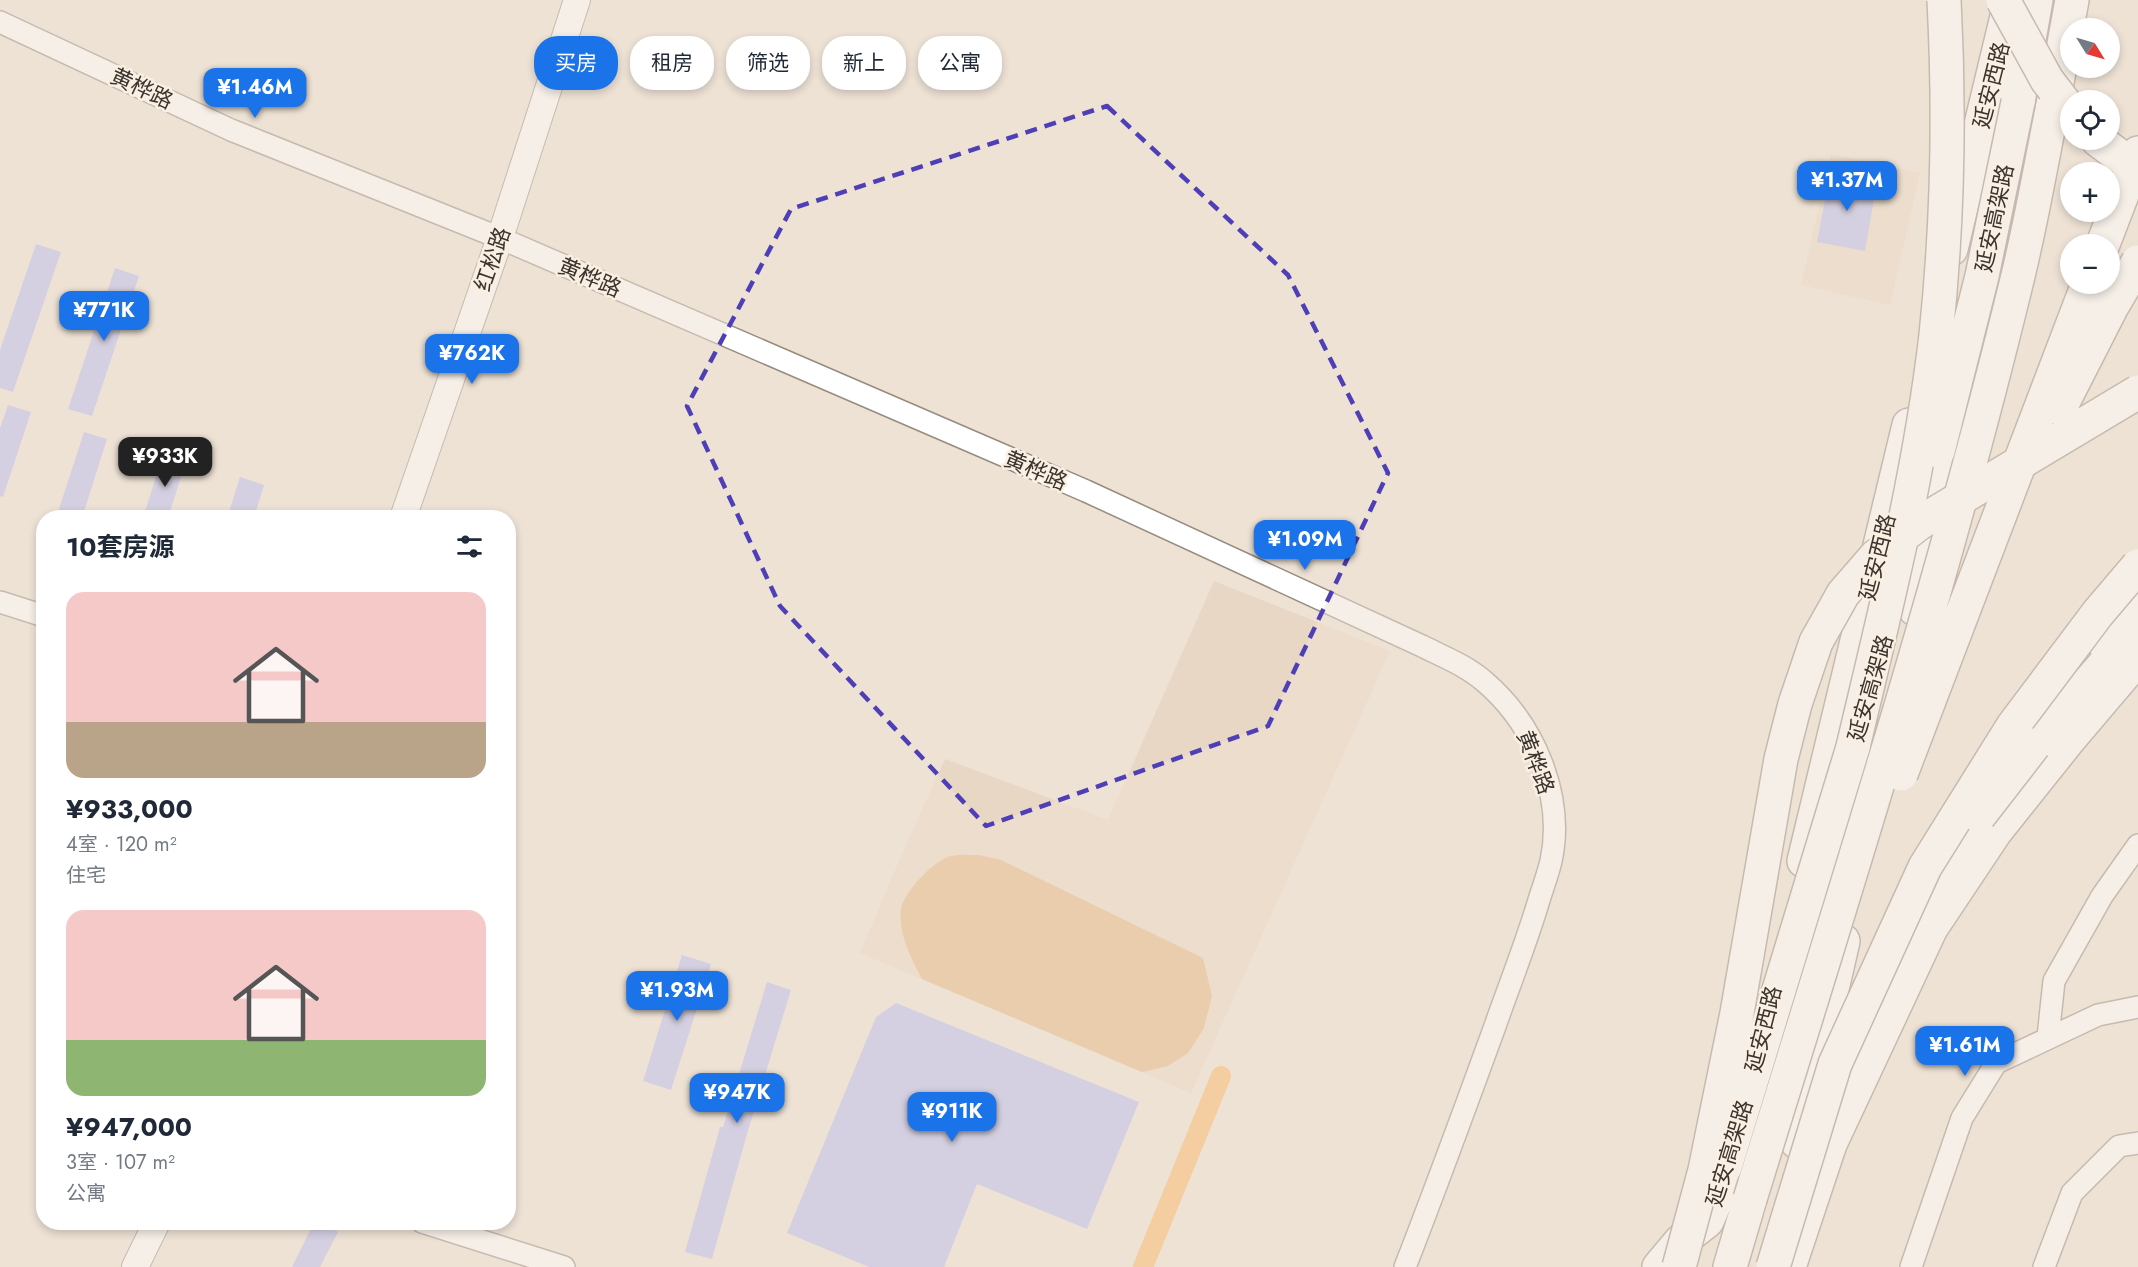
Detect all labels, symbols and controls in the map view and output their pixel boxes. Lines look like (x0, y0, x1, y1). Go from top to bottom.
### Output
north arrow (2060, 18, 2120, 78)
map controls (2060, 18, 2120, 294)
chip: 买房 (534, 36, 618, 90)
chip: 租房 (630, 36, 714, 90)
chip: 筛选 (726, 36, 810, 90)
chip: 新上 (822, 36, 906, 90)
chip: 公寓 (918, 36, 1002, 90)
street label: 延安西路 (1965, 38, 2017, 132)
street label: 黄桦路 (105, 60, 179, 116)
pin: ¥1.46M (206, 68, 304, 119)
text: ¥1.46M (217, 73, 293, 102)
button: locate (2060, 90, 2120, 150)
pin: ¥1.37M (1798, 161, 1896, 212)
street label: 延安高架路 (1967, 161, 2021, 275)
button: + (2060, 162, 2120, 222)
text: ¥1.37M (1811, 166, 1883, 195)
street label: 红松路 (466, 223, 518, 295)
button: − (2060, 234, 2120, 294)
street label: 黄桦路 (553, 249, 627, 305)
pin: ¥771K (62, 291, 146, 342)
text: ¥771K (73, 296, 135, 325)
pin: ¥762K (430, 334, 514, 385)
text: ¥762K (439, 339, 505, 368)
pin: ¥933K (123, 437, 207, 488)
text: ¥933K (132, 442, 198, 471)
street label: 黄桦路 (999, 442, 1073, 498)
street label: 延安西路 (1851, 510, 1903, 604)
pin: ¥1.09M (1256, 520, 1354, 571)
text: ¥1.09M (1268, 525, 1342, 554)
text: 10套房源 (66, 528, 174, 566)
icon: filters (453, 530, 486, 563)
icon: home (222, 631, 330, 739)
street label: 延安高架路 (1839, 631, 1901, 745)
street label: 黄桦路 (1509, 725, 1563, 799)
text: ¥933,000 (66, 790, 193, 828)
text: 4室 · 120 m² (66, 830, 177, 859)
text: 住宅 (66, 861, 106, 890)
icon: home (222, 949, 330, 1057)
pin: ¥1.93M (628, 971, 726, 1022)
text: ¥1.93M (640, 976, 714, 1005)
street label: 延安西路 (1737, 982, 1789, 1076)
pin: ¥1.61M (1916, 1026, 2014, 1077)
text: ¥1.61M (1929, 1031, 2001, 1060)
pin: ¥947K (695, 1073, 779, 1124)
text: ¥947K (704, 1078, 770, 1107)
pin: ¥911K (910, 1092, 994, 1143)
street label: 延安高架路 (1698, 1096, 1760, 1210)
text: ¥911K (921, 1097, 983, 1126)
text: ¥947,000 (66, 1108, 192, 1146)
text: 3室 · 107 m² (66, 1148, 175, 1177)
text: 公寓 (66, 1179, 106, 1208)

